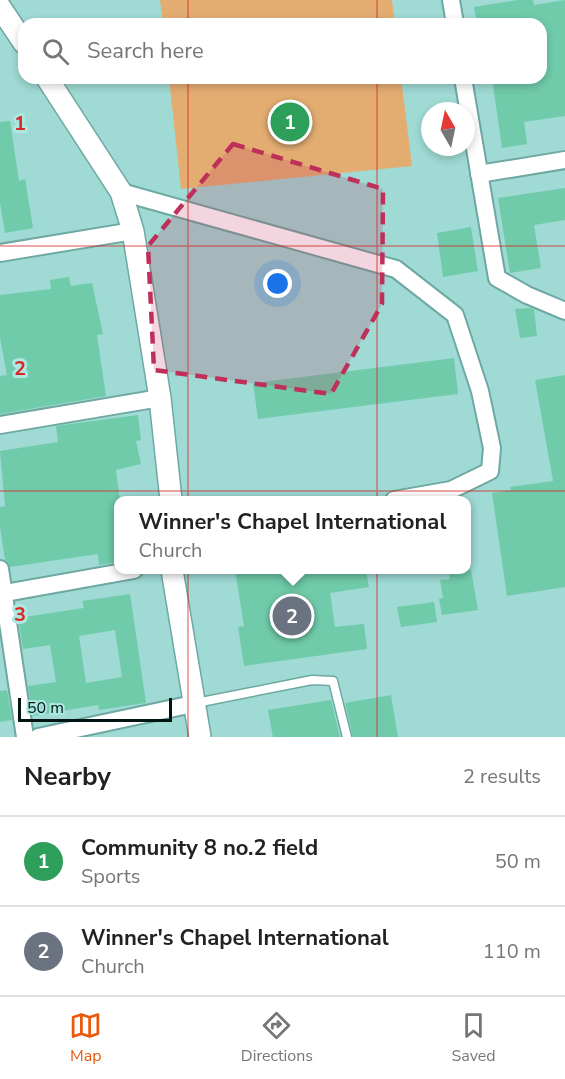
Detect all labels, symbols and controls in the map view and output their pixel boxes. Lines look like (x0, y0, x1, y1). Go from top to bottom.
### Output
search box (18, 18, 547, 84)
icon: search (39, 35, 72, 68)
text: Search here (87, 36, 204, 66)
pin: 1 (270, 100, 310, 144)
north arrow (421, 102, 475, 156)
text: 1 (14, 110, 26, 137)
your location (263, 269, 292, 298)
text: 2 (14, 355, 26, 382)
popup (114, 496, 471, 574)
text: Winner's Chapel International (139, 507, 446, 537)
text: Church (139, 537, 202, 564)
pin: 2 (272, 594, 312, 638)
text: 3 (14, 601, 26, 628)
scale bar (18, 695, 172, 722)
text: 50 m (27, 697, 64, 719)
text: Nearby (24, 759, 111, 794)
text: 2 results (463, 763, 541, 790)
text: Community 8 no.2 field (81, 833, 318, 863)
text: 1 (38, 848, 50, 875)
text: 50 m (495, 848, 541, 875)
text: Sports (81, 863, 140, 890)
text: Winner's Chapel International (81, 923, 389, 953)
text: 2 (38, 938, 50, 965)
text: 110 m (483, 938, 541, 965)
text: Church (81, 953, 145, 980)
tab: Map (69, 1009, 102, 1067)
tab: Directions (241, 1009, 313, 1067)
tab: Saved (452, 1009, 496, 1067)

